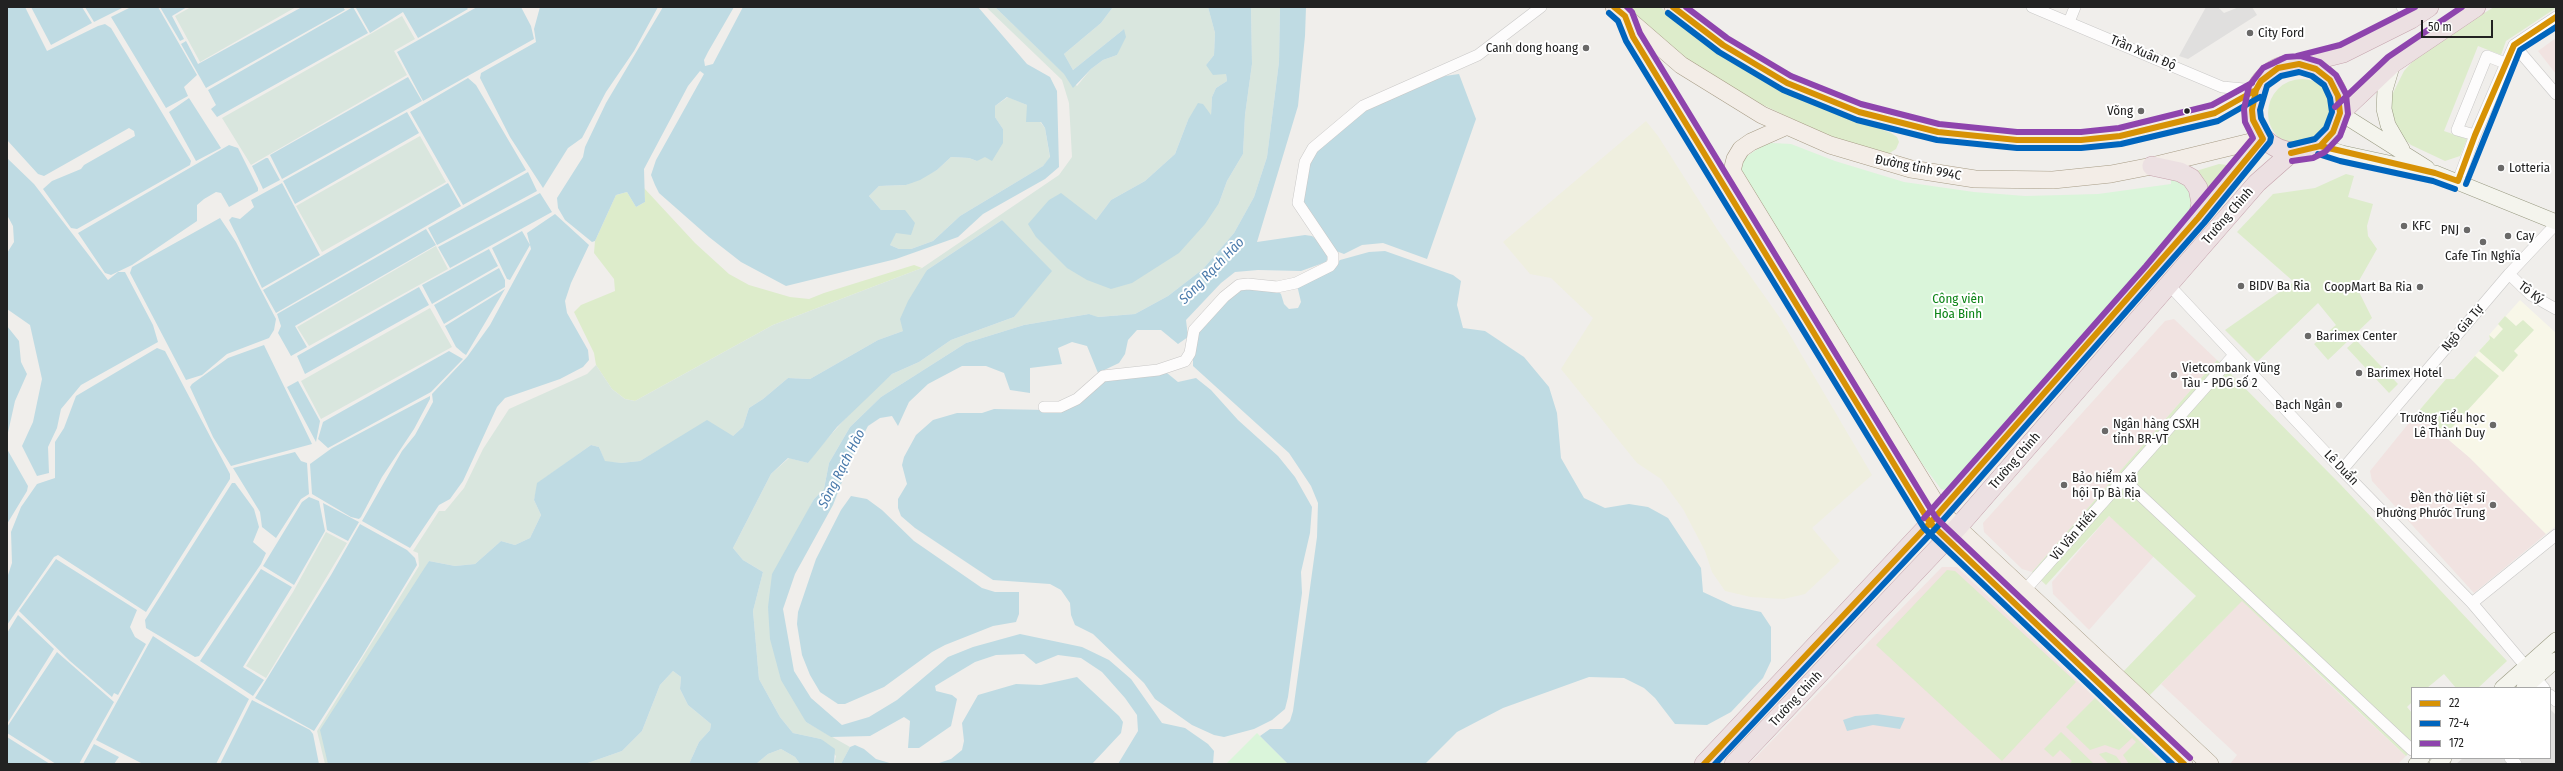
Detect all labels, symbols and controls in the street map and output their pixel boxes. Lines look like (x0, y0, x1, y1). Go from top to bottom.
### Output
scale bar (2423, 12, 2495, 38)
text: 50 m (2428, 20, 2452, 34)
place label: City Ford (2258, 25, 2304, 41)
marker: City Ford (2245, 28, 2255, 38)
street label: Trần Xuân Độ (2108, 32, 2178, 74)
place label: Canh dong hoang (1486, 40, 1578, 56)
marker: Canh dong hoang (1581, 43, 1591, 53)
place label: Võng (2107, 103, 2133, 119)
marker: Võng (2136, 106, 2146, 116)
unlabelled marker (2182, 106, 2192, 116)
street label: Đường tỉnh 994C (1874, 152, 1962, 184)
place label: Lotteria (2509, 160, 2550, 176)
marker: Lotteria (2496, 163, 2506, 173)
street label: Trường Chinh (2199, 184, 2257, 248)
place label: KFC (2412, 218, 2431, 234)
marker: KFC (2399, 221, 2409, 231)
place label: PNJ (2441, 222, 2459, 238)
marker: PNJ (2462, 225, 2472, 235)
place label: Cay (2516, 228, 2534, 244)
marker: Cay (2503, 231, 2513, 241)
water label: Sông Rạch Hào (1176, 234, 1248, 308)
marker: Cafe Tín Nghĩa (2478, 237, 2488, 247)
place label: Cafe Tín Nghĩa (2445, 248, 2521, 264)
place label: BIDV Ba Ria (2249, 278, 2310, 294)
street label: Tô Ký (2515, 278, 2547, 308)
place label: CoopMart Ba Ria (2324, 279, 2412, 295)
marker: BIDV Ba Ria (2236, 281, 2246, 291)
marker: CoopMart Ba Ria (2415, 282, 2425, 292)
park label: Công viên Hòa Bình (1932, 291, 1984, 322)
street label: Ngô Gia Tự (2439, 301, 2487, 355)
place label: Barimex Center (2316, 328, 2397, 344)
marker: Barimex Center (2303, 331, 2313, 341)
place label: Vietcombank Vũng Tàu - PDG số 2 (2182, 360, 2280, 391)
place label: Barimex Hotel (2367, 365, 2442, 381)
marker: Barimex Hotel (2354, 368, 2364, 378)
marker: Vietcombank Vũng Tàu - PDG số 2 (2169, 370, 2179, 380)
place label: Bạch Ngân (2275, 397, 2331, 413)
marker: Bạch Ngân (2334, 400, 2344, 410)
place label: Trường Tiểu học Lê Thành Duy (2400, 410, 2485, 441)
place label: Ngân hàng CSXH tỉnh BR-VT (2113, 416, 2199, 447)
marker: Trường Tiểu học Lê Thành Duy (2488, 420, 2498, 430)
marker: Ngân hàng CSXH tỉnh BR-VT (2100, 426, 2110, 436)
water label: Sông Rạch Hào (815, 427, 869, 511)
street label: Trường Chinh (1986, 429, 2044, 493)
street label: Lê Duẩn (2321, 447, 2361, 489)
place label: Bảo hiểm xã hội Tp Bà Rịa (2072, 470, 2141, 501)
marker: Bảo hiểm xã hội Tp Bà Rịa (2059, 480, 2069, 490)
place label: Đền thờ liệt sĩ Phường Phước Trung (2376, 490, 2485, 521)
marker: Đền thờ liệt sĩ Phường Phước Trung (2488, 500, 2498, 510)
street label: Vũ Văn Hiếu (2047, 506, 2101, 564)
street label: Trường Chinh (1766, 668, 1826, 730)
legend (2411, 687, 2551, 759)
text: 22 (2449, 696, 2460, 710)
text: 72-4 (2449, 716, 2469, 730)
text: 172 (2449, 736, 2464, 750)

